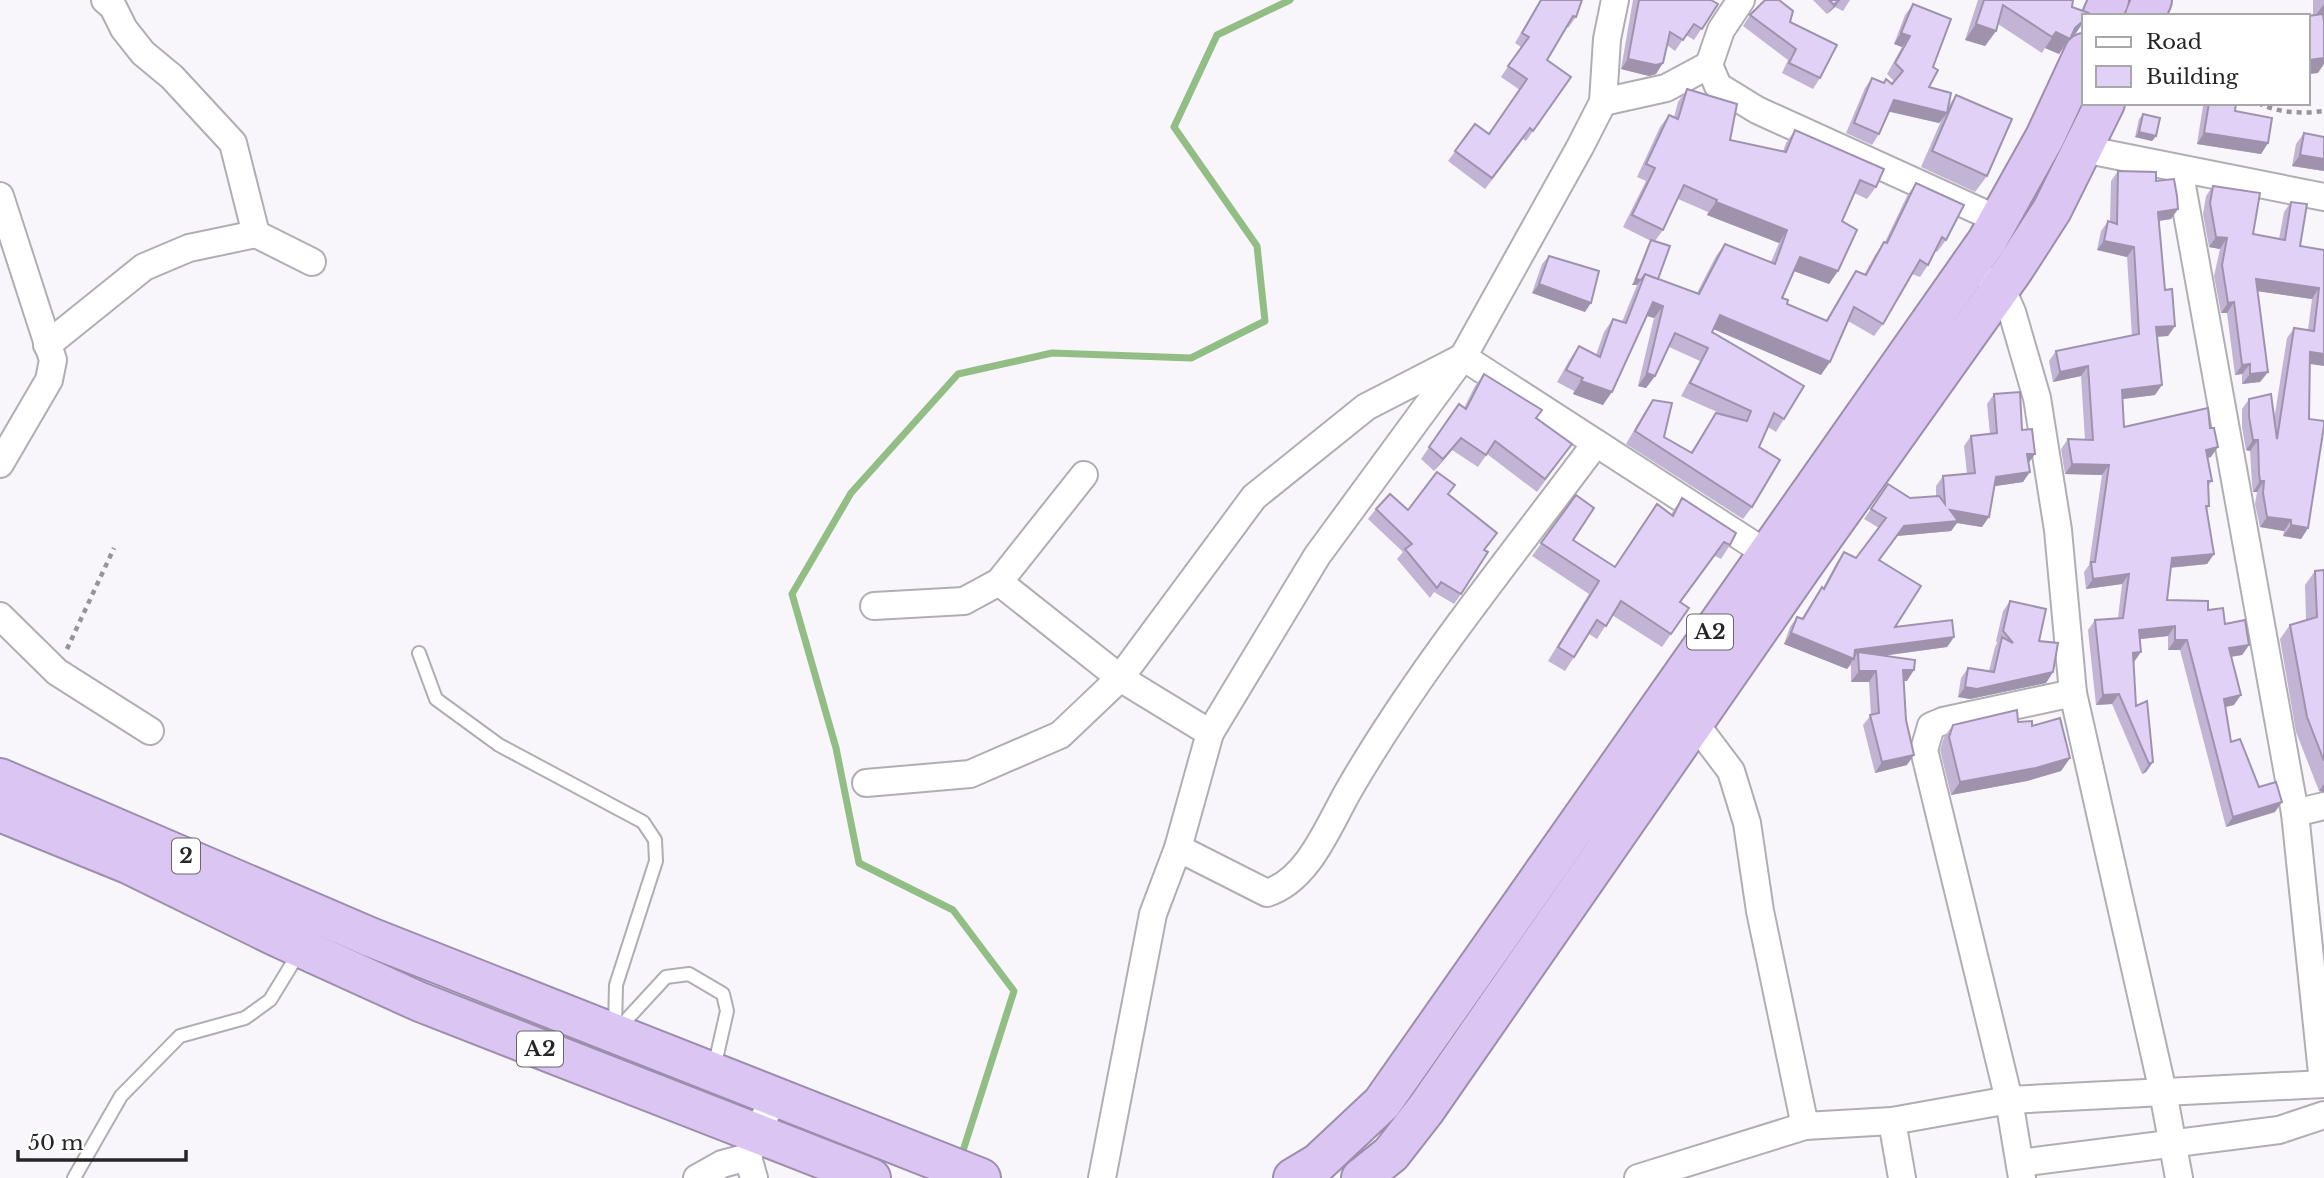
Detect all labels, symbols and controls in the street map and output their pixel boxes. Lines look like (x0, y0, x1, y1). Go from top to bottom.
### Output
legend (2082, 14, 2310, 105)
text: Road (2146, 29, 2202, 55)
text: Building (2146, 64, 2239, 90)
road number: A2 (1687, 614, 1733, 650)
road number: 2 (172, 838, 200, 874)
road number: A2 (517, 1032, 563, 1066)
scale bar (18, 1118, 186, 1162)
text: 50 m (28, 1130, 84, 1156)

